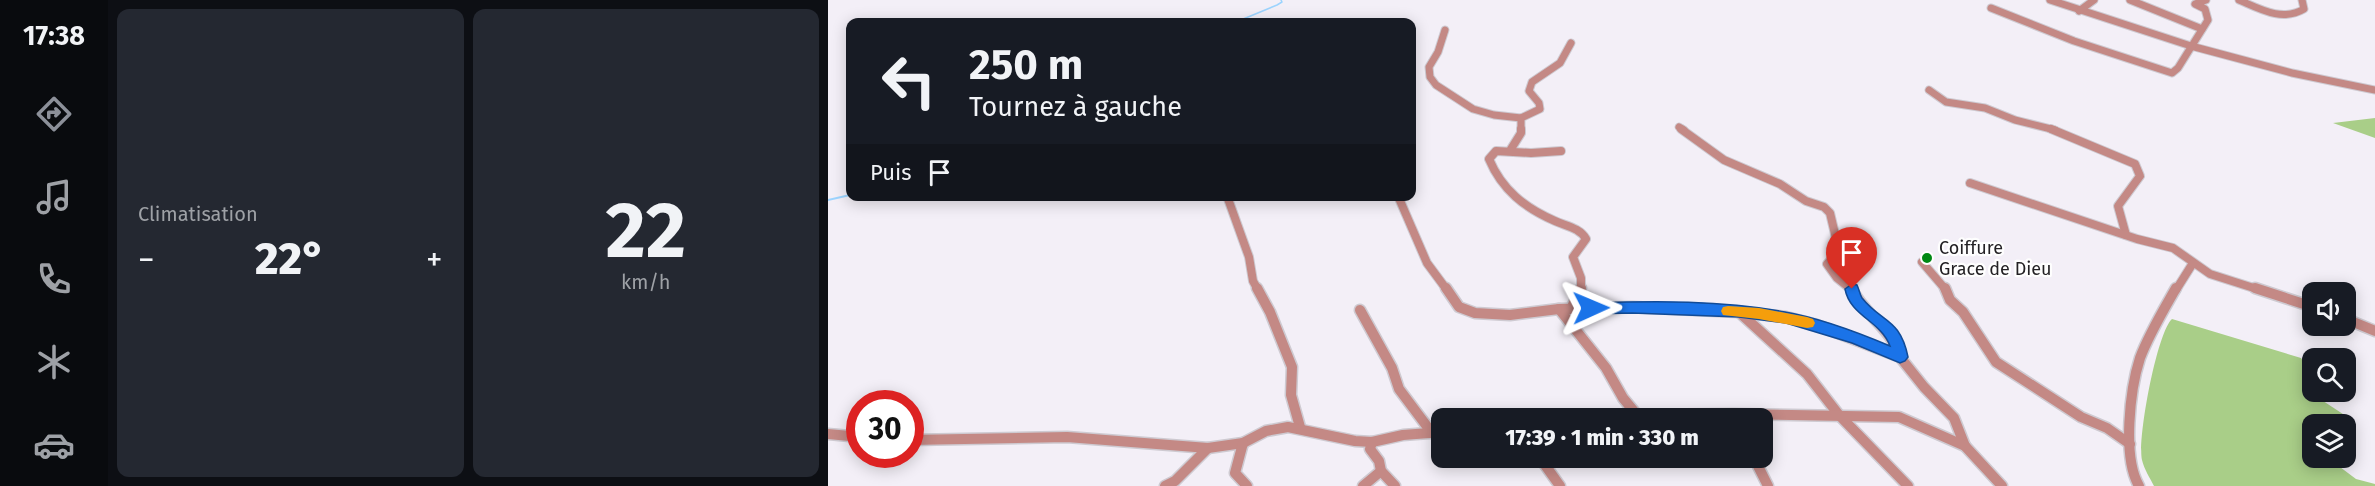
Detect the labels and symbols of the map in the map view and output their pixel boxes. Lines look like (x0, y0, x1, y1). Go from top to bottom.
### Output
pin (1826, 227, 1877, 289)
place label: Coiffure Grace de Dieu (1939, 237, 2052, 280)
marker: Coiffure Grace de Dieu (1920, 251, 1934, 265)
position arrow (1559, 276, 1623, 340)
speed limit sign: 30 (846, 390, 924, 468)

